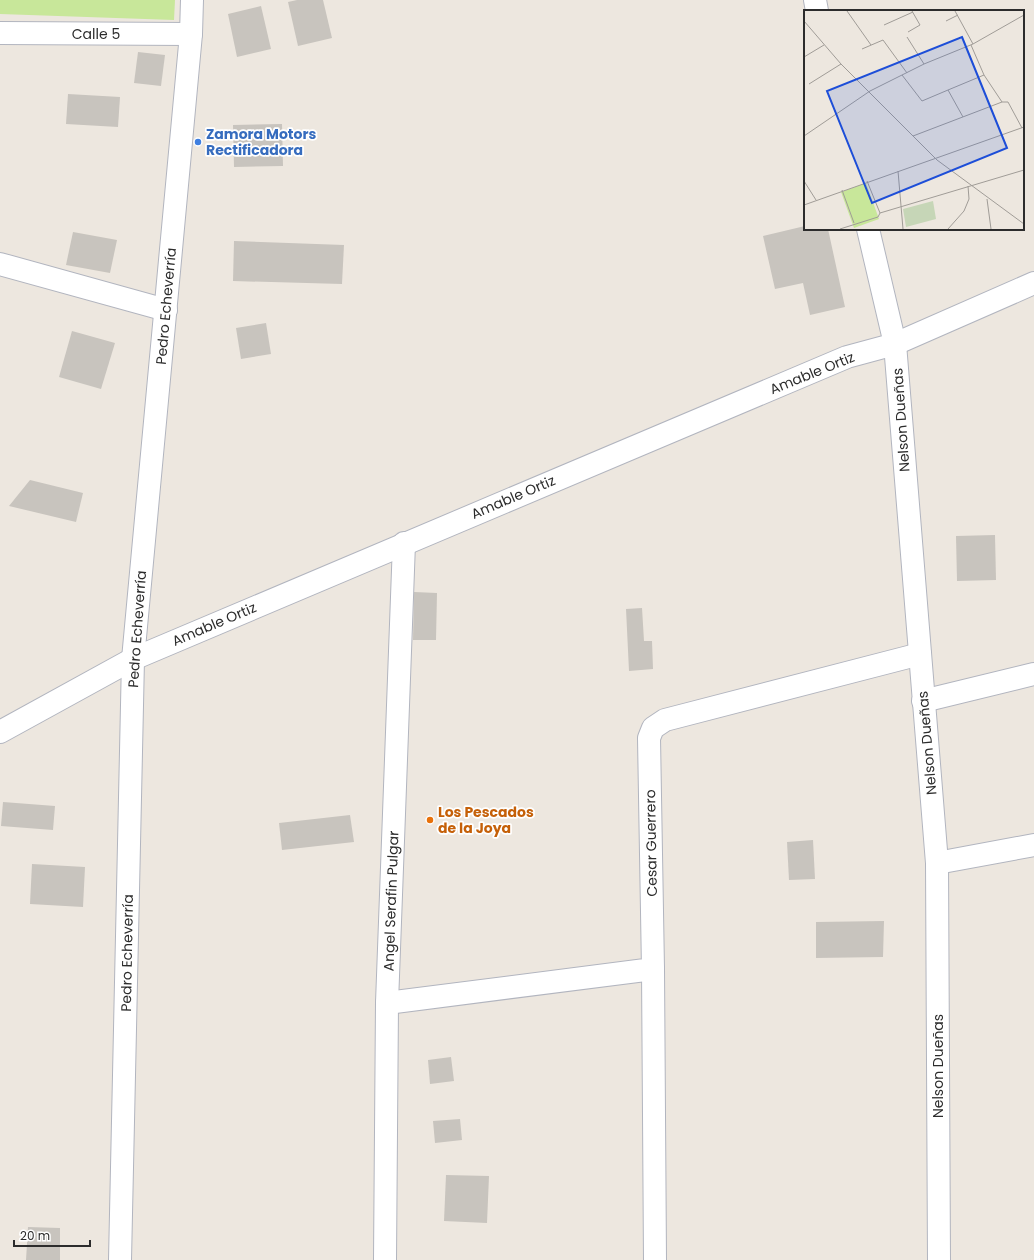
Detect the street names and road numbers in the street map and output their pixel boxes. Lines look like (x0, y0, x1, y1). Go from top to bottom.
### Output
street label: Calle 5 (72, 24, 120, 44)
street label: Pedro Echeverría (151, 247, 181, 365)
street label: Amable Ortiz (767, 347, 857, 399)
street label: Nelson Dueñas (887, 367, 915, 473)
street label: Amable Ortiz (468, 470, 558, 524)
street label: Pedro Echeverría (123, 570, 151, 688)
street label: Amable Ortiz (169, 597, 259, 651)
street label: Nelson Dueñas (912, 690, 942, 796)
street label: Cesar Guerrero (640, 789, 662, 897)
street label: Angel Serafin Pulgar (379, 830, 403, 972)
street label: Pedro Echeverría (116, 894, 138, 1012)
street label: Nelson Dueñas (928, 1014, 948, 1118)

